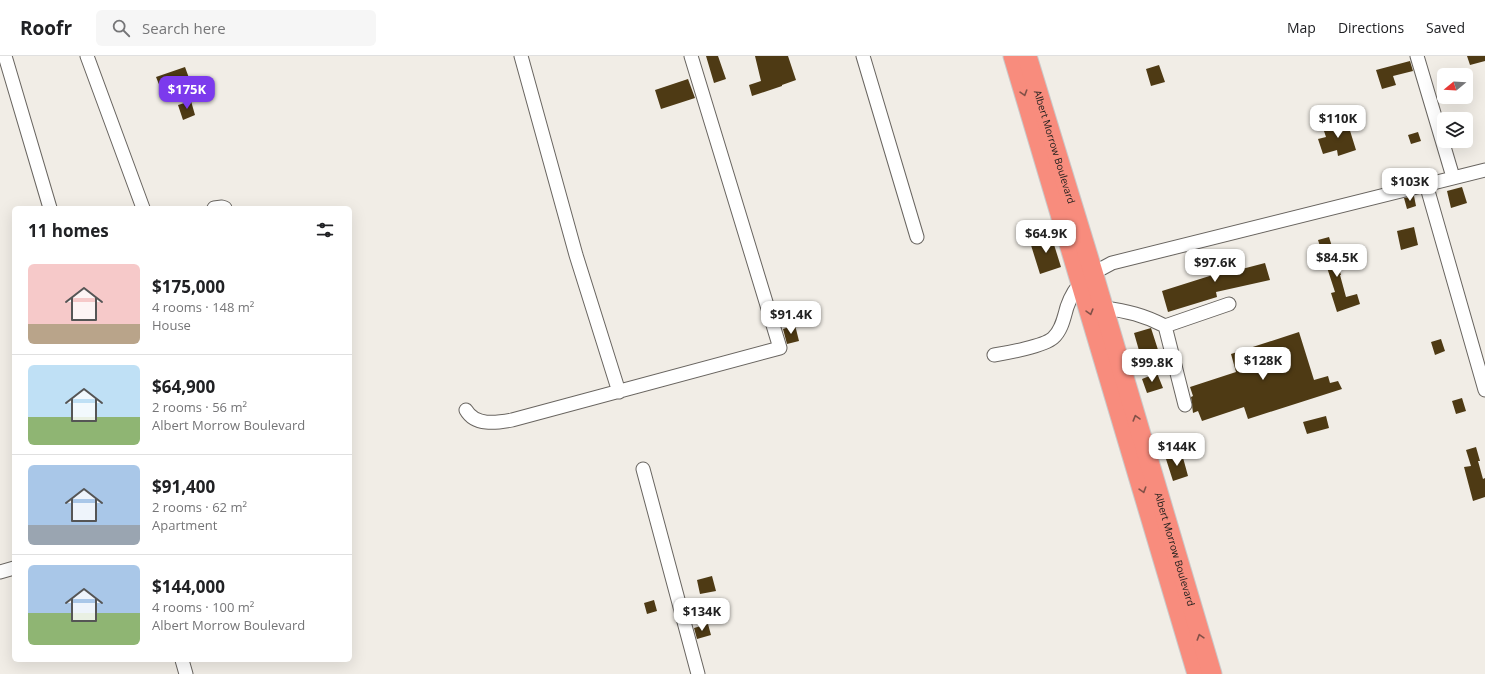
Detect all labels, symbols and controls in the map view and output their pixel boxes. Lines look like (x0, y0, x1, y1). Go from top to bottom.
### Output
search box (96, 10, 376, 46)
text: Roofr (20, 15, 72, 41)
icon: search (110, 17, 132, 39)
text: Search here (142, 18, 226, 38)
text: Map (1287, 18, 1316, 37)
text: Directions (1338, 18, 1404, 37)
text: Saved (1426, 18, 1465, 37)
north arrow (1437, 68, 1473, 104)
map controls (1437, 68, 1473, 148)
pin: $175K (159, 76, 215, 110)
text: $175K (168, 80, 206, 98)
street label: Albert Morrow Boulevard (1031, 88, 1079, 205)
one-way arrow (1019, 90, 1028, 97)
pin: $110K (1310, 105, 1366, 139)
text: $110K (1319, 109, 1357, 127)
button: layers (1437, 112, 1473, 148)
pin: $103K (1382, 168, 1438, 202)
text: $103K (1391, 172, 1429, 190)
text: 11 homes (28, 219, 109, 242)
icon: filters (314, 219, 336, 241)
pin: $64.9K (1013, 220, 1079, 254)
text: $64.9K (1025, 224, 1067, 242)
pin: $84.5K (1304, 244, 1370, 278)
text: $84.5K (1316, 248, 1358, 266)
pin: $97.6K (1182, 249, 1248, 283)
text: $97.6K (1194, 253, 1236, 271)
text: $175,000 (152, 275, 225, 298)
icon: home (60, 280, 108, 328)
text: 4 rooms · 148 m² (152, 298, 254, 316)
pin: $91.4K (758, 301, 824, 335)
text: $91.4K (770, 305, 812, 323)
one-way arrow (1085, 308, 1094, 315)
text: House (152, 316, 191, 334)
pin: $128K (1235, 347, 1291, 381)
pin: $99.8K (1119, 349, 1185, 383)
text: $128K (1244, 351, 1282, 369)
text: $99.8K (1131, 353, 1173, 371)
text: $64,900 (152, 375, 215, 398)
icon: home (60, 381, 108, 429)
text: 2 rooms · 56 m² (152, 398, 247, 416)
one-way arrow (1132, 415, 1141, 422)
text: Albert Morrow Boulevard (152, 416, 305, 434)
pin: $144K (1149, 433, 1205, 467)
text: $144K (1158, 437, 1196, 455)
text: $91,400 (152, 475, 215, 498)
icon: home (60, 481, 108, 529)
one-way arrow (1138, 486, 1147, 493)
street label: Albert Morrow Boulevard (1152, 491, 1199, 608)
text: 2 rooms · 62 m² (152, 498, 247, 516)
text: Apartment (152, 516, 217, 534)
text: $144,000 (152, 575, 225, 598)
icon: home (60, 581, 108, 629)
text: 4 rooms · 100 m² (152, 598, 254, 616)
pin: $134K (674, 598, 730, 632)
text: $134K (683, 602, 721, 620)
text: Albert Morrow Boulevard (152, 616, 305, 634)
one-way arrow (1196, 633, 1205, 640)

